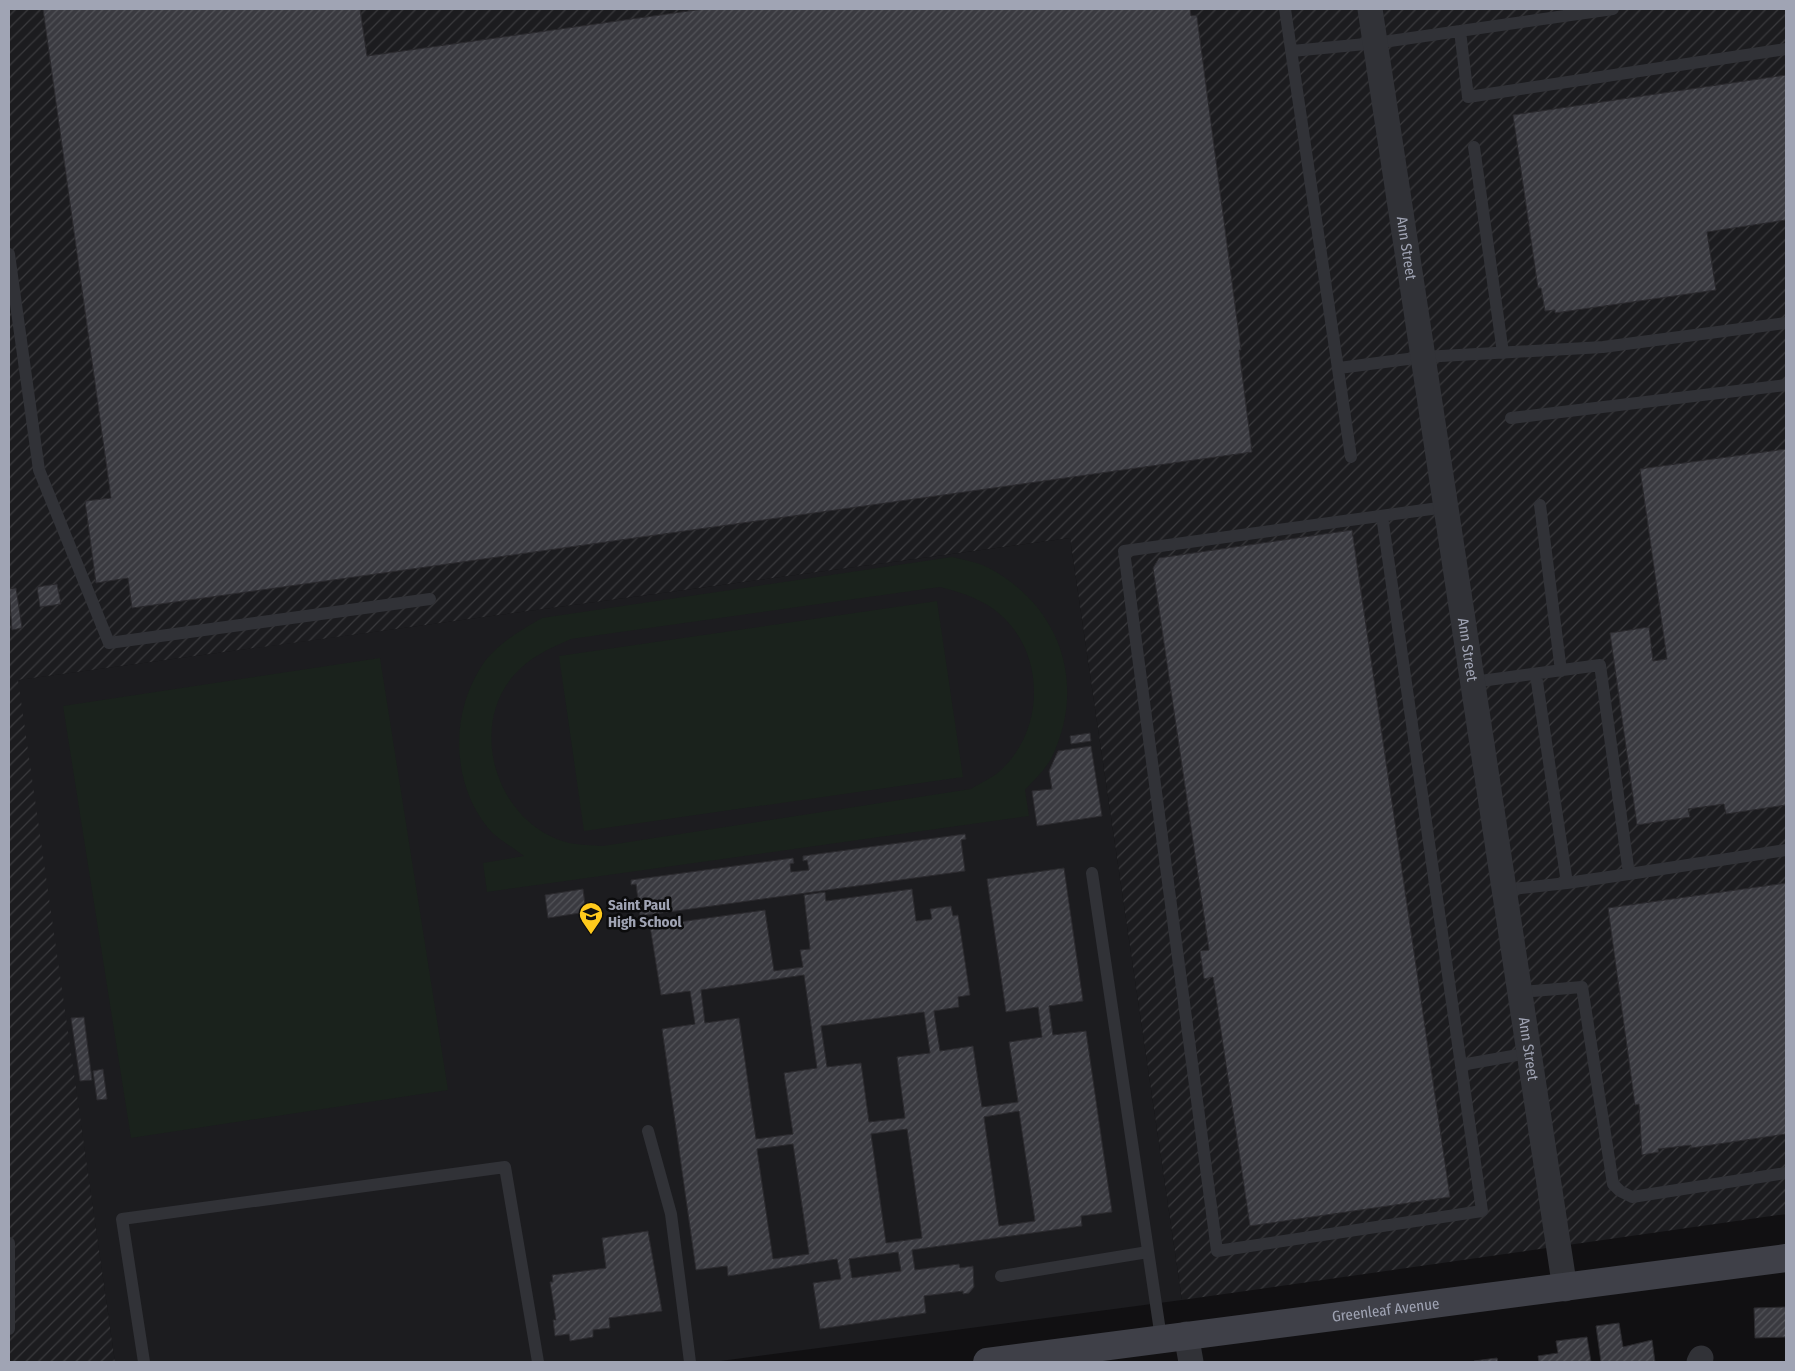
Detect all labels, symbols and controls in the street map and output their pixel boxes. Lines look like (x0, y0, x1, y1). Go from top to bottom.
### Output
street label: Ann Street (1393, 215, 1420, 281)
street label: Ann Street (1454, 617, 1481, 683)
place label: Saint Paul High School (608, 896, 683, 931)
school or university icon: Saint Paul High School (578, 901, 604, 935)
street label: Ann Street (1515, 1016, 1542, 1082)
street label: Greenleaf Avenue (1331, 1294, 1440, 1326)

